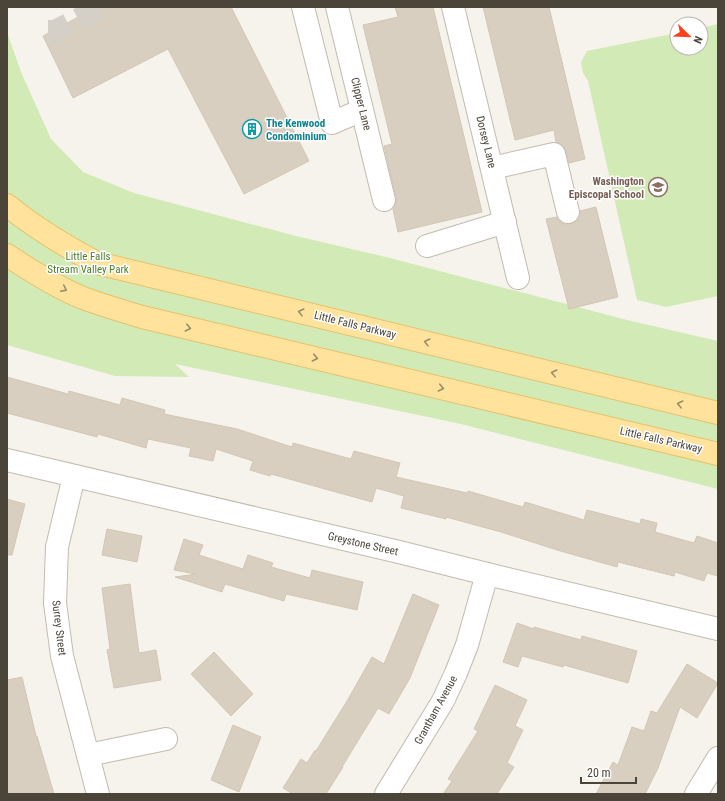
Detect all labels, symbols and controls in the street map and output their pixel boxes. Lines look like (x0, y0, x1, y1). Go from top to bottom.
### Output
north arrow (669, 16, 709, 56)
text: N (690, 34, 705, 46)
street label: Clipper Lane (348, 76, 374, 132)
street label: Dorsey Lane (473, 115, 499, 169)
place label: The Kenwood Condominium (266, 117, 327, 143)
building icon: The Kenwood Condominium (241, 118, 263, 140)
place label: Washington Episcopal School (569, 175, 644, 201)
school or university icon: Washington Episcopal School (647, 176, 669, 198)
park label: Little Falls Stream Valley Park (47, 250, 129, 276)
one-way arrow (60, 284, 68, 292)
one-way arrow (298, 308, 305, 317)
street label: Little Falls Parkway (313, 309, 398, 342)
one-way arrow (185, 323, 191, 331)
one-way arrow (424, 339, 431, 347)
one-way arrow (311, 353, 318, 361)
one-way arrow (551, 369, 558, 378)
one-way arrow (437, 383, 444, 392)
one-way arrow (677, 400, 683, 408)
street label: Little Falls Parkway (619, 424, 704, 456)
street label: Greystone Street (327, 530, 399, 558)
street label: Surrey Street (49, 600, 69, 656)
street label: Grantham Avenue (412, 673, 460, 747)
scale bar (581, 759, 636, 785)
text: 20 m (587, 766, 611, 780)

